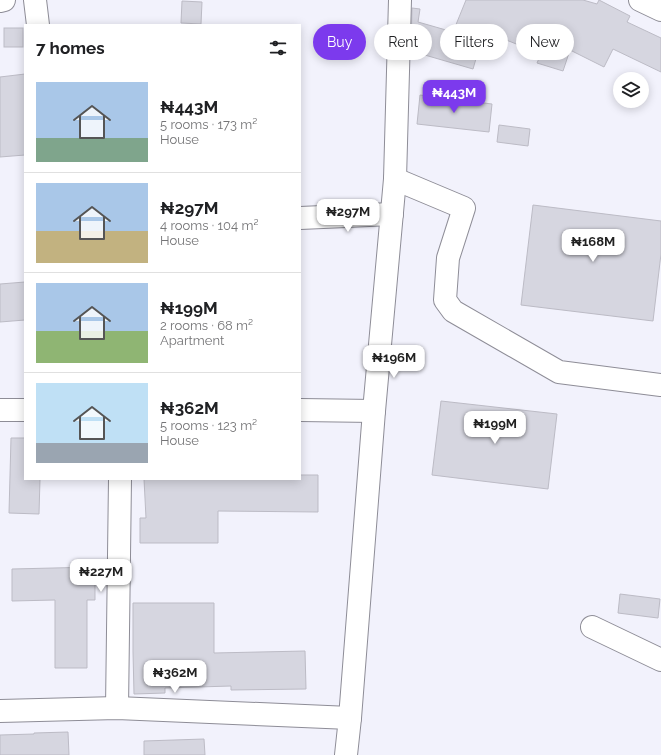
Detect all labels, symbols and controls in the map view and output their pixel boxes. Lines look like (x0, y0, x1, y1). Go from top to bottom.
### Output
chip: Buy (313, 24, 366, 60)
chip: Rent (374, 24, 432, 60)
chip: Filters (440, 24, 508, 60)
chip: New (516, 24, 574, 60)
icon: filters (267, 37, 289, 59)
text: 7 homes (36, 38, 105, 58)
map controls (613, 72, 649, 108)
button: layers (613, 72, 649, 108)
pin: ₦443M (426, 80, 482, 114)
text: ₦443M (432, 85, 476, 100)
text: ₦443M (160, 97, 218, 117)
icon: home (68, 98, 116, 146)
text: 5 rooms · 173 m² (160, 117, 257, 132)
text: House (160, 132, 199, 147)
text: ₦297M (160, 198, 218, 218)
icon: home (68, 199, 116, 247)
pin: ₦297M (320, 199, 376, 233)
text: ₦297M (326, 204, 370, 219)
text: 4 rooms · 104 m² (160, 218, 258, 233)
pin: ₦168M (565, 229, 621, 263)
text: House (160, 233, 199, 248)
text: ₦168M (571, 234, 615, 249)
text: ₦199M (160, 298, 218, 318)
icon: home (68, 299, 116, 347)
text: 2 rooms · 68 m² (160, 318, 253, 333)
text: Apartment (160, 333, 224, 348)
pin: ₦196M (366, 345, 422, 379)
text: ₦196M (372, 350, 416, 365)
text: ₦362M (160, 398, 219, 418)
icon: home (68, 399, 116, 447)
pin: ₦199M (467, 411, 523, 445)
text: ₦199M (473, 416, 517, 431)
text: 5 rooms · 123 m² (160, 418, 257, 433)
text: House (160, 433, 199, 448)
pin: ₦227M (73, 559, 129, 593)
text: ₦227M (79, 564, 123, 579)
pin: ₦362M (147, 660, 203, 694)
text: ₦362M (153, 665, 197, 680)

